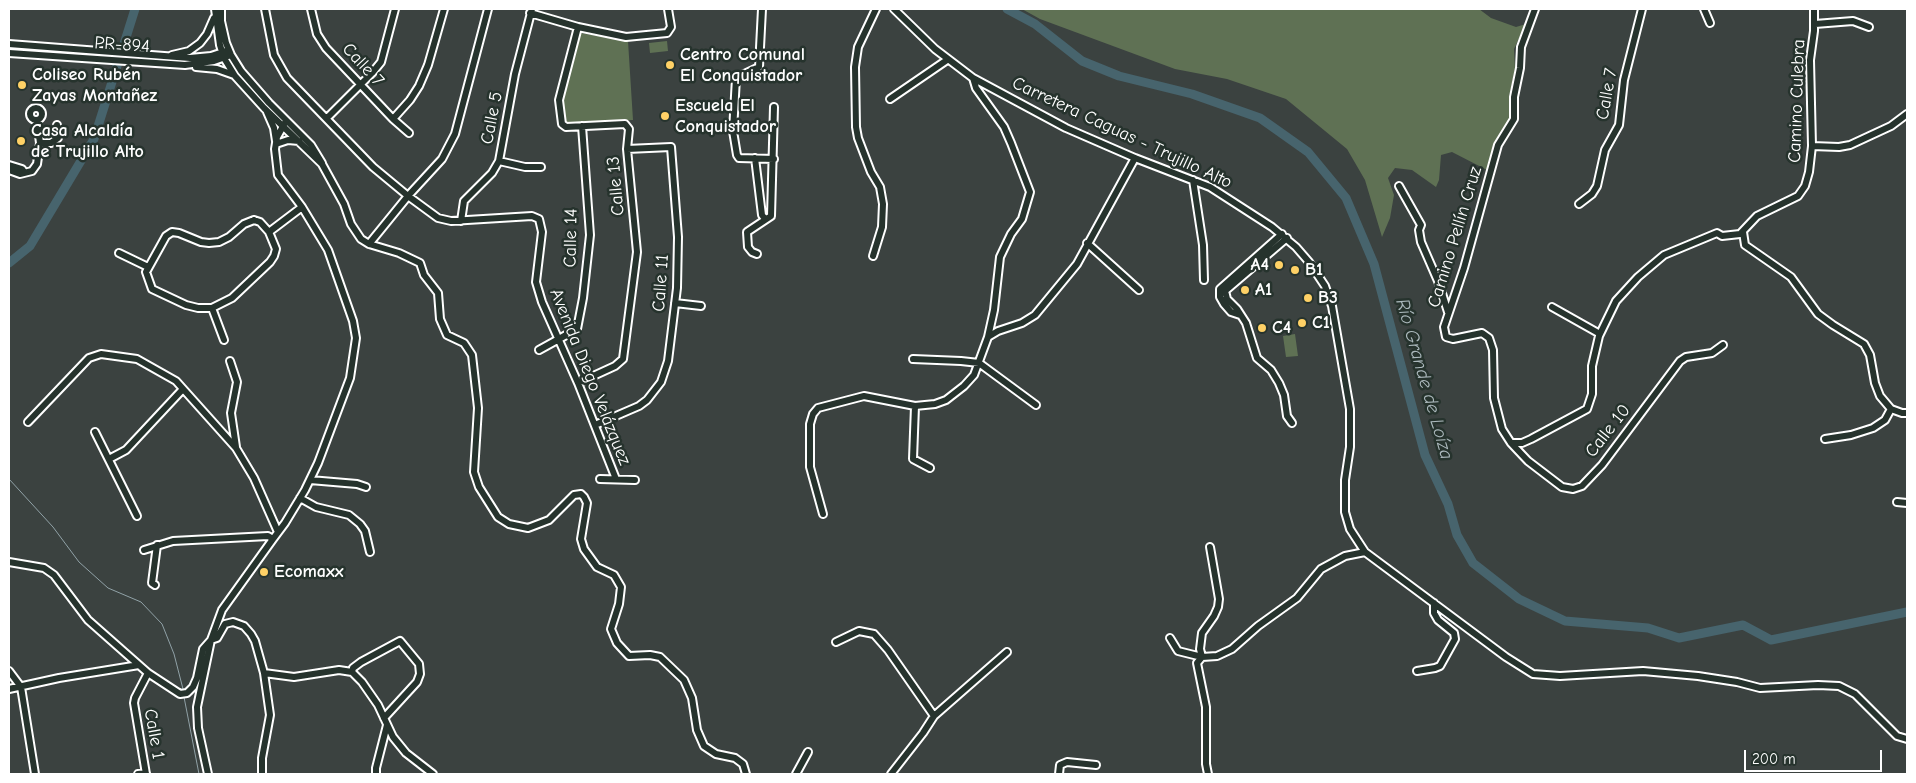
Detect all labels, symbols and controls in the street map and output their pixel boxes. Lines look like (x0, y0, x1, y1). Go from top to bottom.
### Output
street label: PR-894 (94, 32, 150, 58)
street label: Calle 7 (337, 39, 389, 91)
street label: Camino Culebra (1784, 39, 1810, 163)
place label: Centro Comunal El Conquistador (680, 44, 805, 86)
marker: Centro Comunal El Conquistador (664, 59, 676, 71)
place label: Coliseo Rubén Zayas Montañez (32, 64, 157, 106)
street label: Calle 7 (1592, 67, 1622, 121)
street label: Carretera Caguas - Trujillo Alto (1009, 72, 1235, 194)
marker: Coliseo Rubén Zayas Montañez (16, 79, 28, 91)
street label: Calle 5 (476, 90, 508, 146)
place label: Escuela El Conquistador (675, 95, 776, 138)
marker: Escuela El Conquistador (659, 110, 671, 122)
place label: Casa Alcaldía de Trujillo Alto (31, 120, 144, 162)
marker: Casa Alcaldía de Trujillo Alto (15, 135, 27, 147)
street label: Calle 13 (603, 155, 629, 217)
street label: Camino Pellín Cruz (1423, 164, 1487, 310)
street label: Calle 14 (560, 208, 582, 268)
street label: Calle 11 (648, 254, 674, 312)
place label: A4 (1251, 254, 1269, 276)
marker: A4 (1273, 259, 1285, 271)
place label: B1 (1305, 259, 1323, 281)
marker: B1 (1289, 264, 1301, 276)
place label: A1 (1255, 279, 1272, 301)
marker: A1 (1239, 284, 1251, 296)
street label: Avenida Diego Velázquez (545, 286, 635, 468)
place label: B3 (1318, 287, 1338, 309)
marker: B3 (1302, 292, 1314, 304)
water label: Río Grande de Loíza (1390, 296, 1458, 462)
place label: C1 (1312, 312, 1330, 334)
place label: C4 (1272, 317, 1291, 339)
marker: C1 (1296, 317, 1308, 329)
marker: C4 (1256, 322, 1268, 334)
street label: Calle 10 (1581, 400, 1635, 462)
place label: Ecomaxx (274, 561, 344, 583)
marker: Ecomaxx (258, 566, 270, 578)
street label: Calle 1 (139, 707, 169, 761)
scale bar (1746, 740, 1884, 772)
text: 200 m (1752, 750, 1796, 768)

